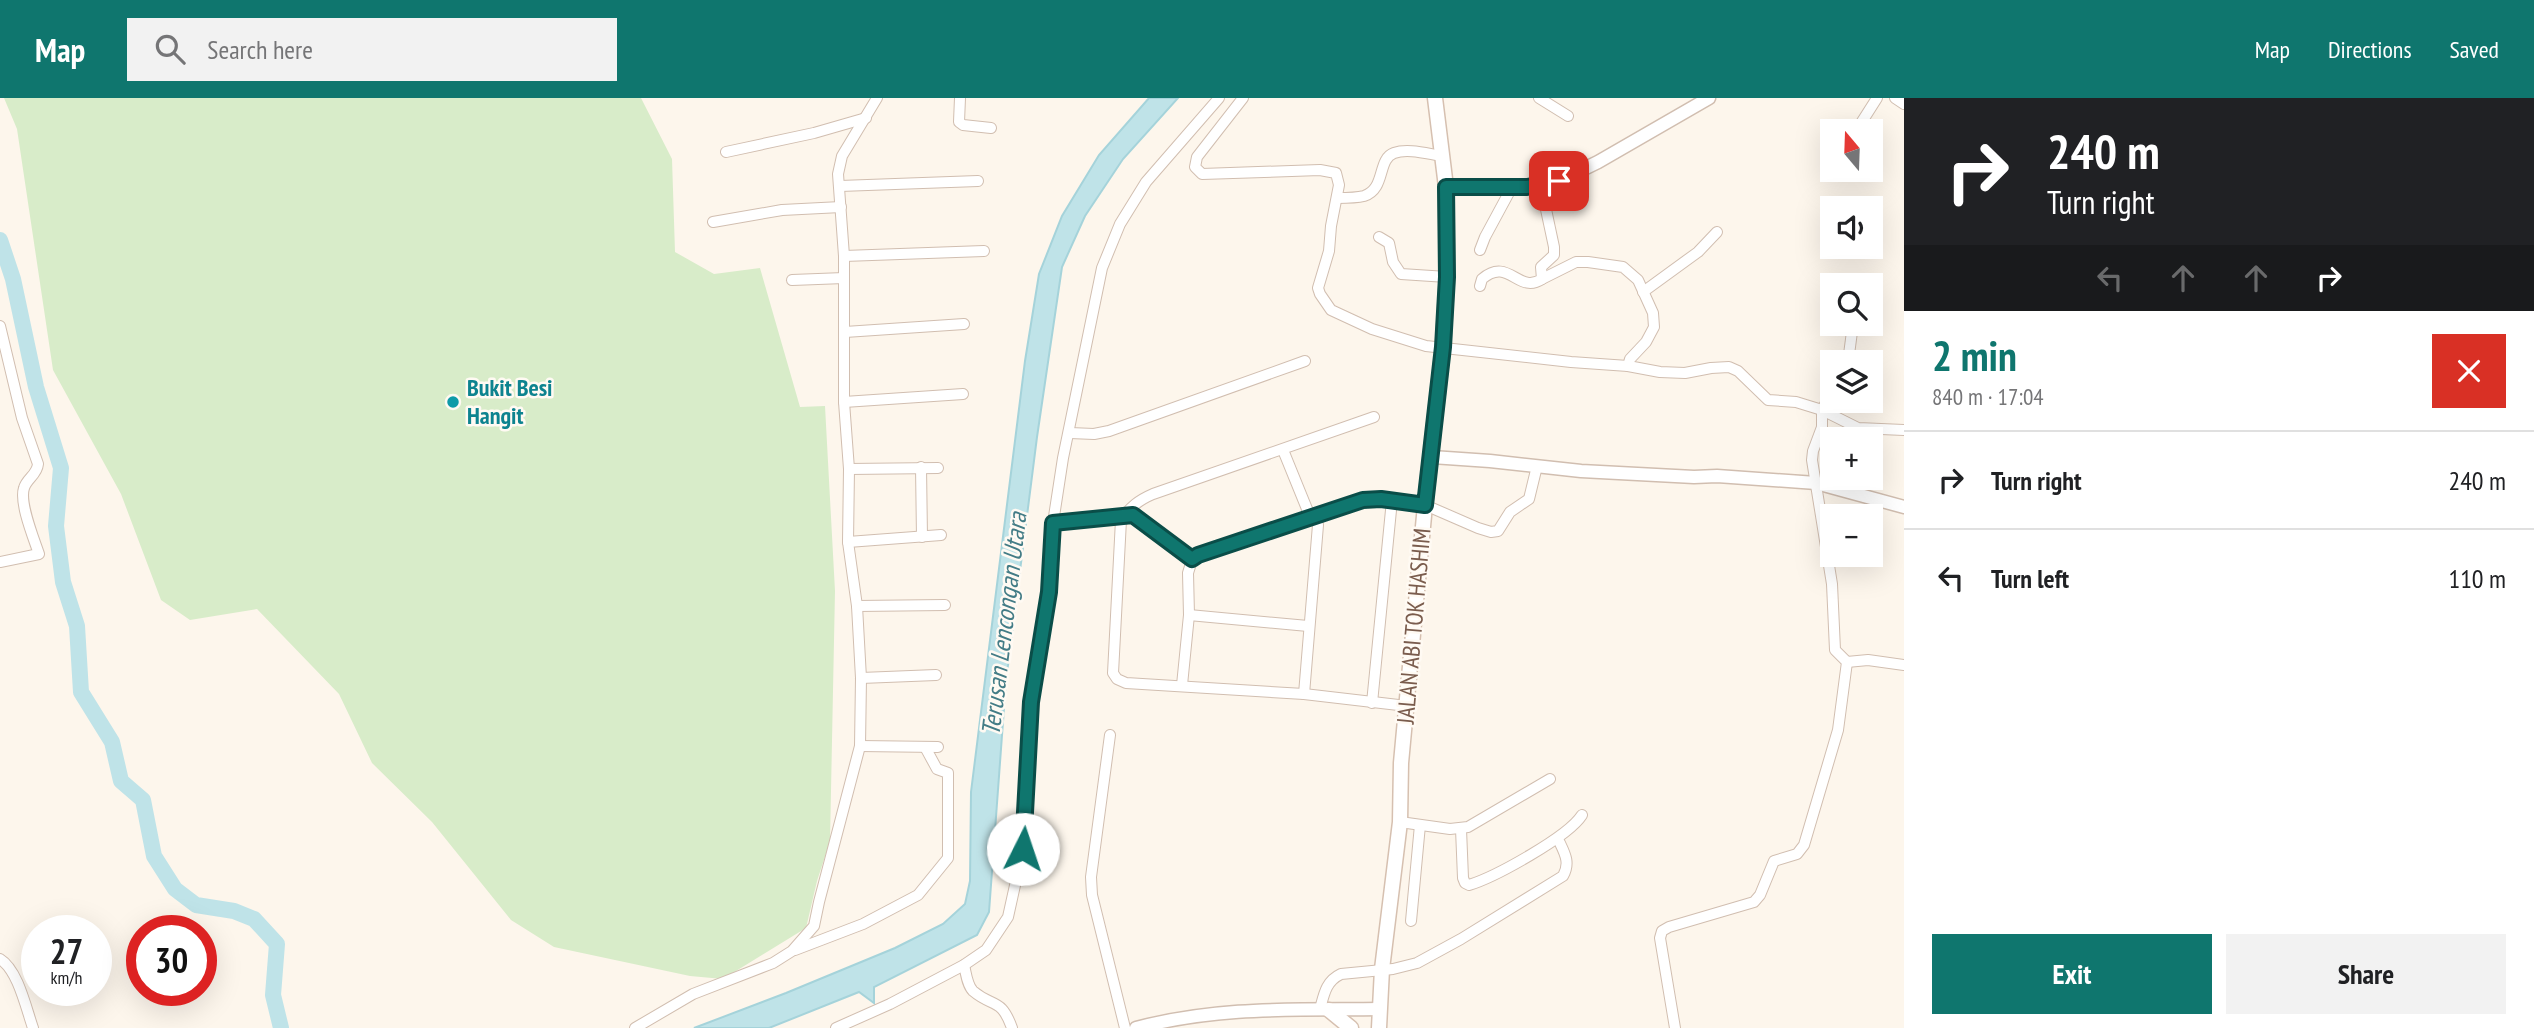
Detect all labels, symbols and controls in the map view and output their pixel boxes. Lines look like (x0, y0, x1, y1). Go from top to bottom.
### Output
search box (127, 18, 617, 81)
text: Map (35, 28, 85, 71)
icon: search (151, 30, 189, 68)
text: Search here (207, 33, 313, 66)
text: Map (2255, 34, 2290, 65)
text: Directions (2328, 34, 2412, 65)
text: Saved (2450, 34, 2499, 65)
north arrow (1820, 119, 1883, 182)
map controls (1820, 119, 1883, 567)
text: 240 m (2047, 119, 2160, 183)
icon: right (1932, 126, 2023, 217)
pin (1529, 151, 1589, 211)
icon: arrive (1540, 162, 1578, 200)
text: Turn right (2047, 181, 2155, 223)
button: sound (1820, 196, 1883, 259)
icon: left (2091, 259, 2129, 297)
icon: ahead (2164, 259, 2202, 297)
icon: ahead (2237, 259, 2275, 297)
icon: right (2310, 259, 2348, 297)
button: search (1820, 273, 1883, 336)
text: 2 min (1932, 328, 2017, 383)
button: close (2432, 334, 2506, 408)
button: layers (1820, 350, 1883, 413)
place label: Bukit Besi Hangit (467, 372, 553, 431)
text: 840 m · 17:04 (1932, 382, 2044, 411)
marker: Bukit Besi Hangit (445, 394, 461, 410)
button: + (1820, 427, 1883, 490)
icon: right (1932, 461, 1970, 499)
text: Turn right (1991, 464, 2082, 497)
text: 240 m (2448, 464, 2506, 497)
button: − (1820, 504, 1883, 567)
water label: Terusan Lencongan Utara (973, 509, 1034, 737)
street label: JALAN ABI TOK HASHIM (1389, 527, 1437, 726)
icon: left (1932, 559, 1970, 597)
text: Turn left (1991, 562, 2069, 595)
text: 110 m (2448, 562, 2506, 595)
position arrow (986, 812, 1060, 886)
speed limit sign: 30 (126, 915, 217, 1006)
text: 27 (50, 928, 83, 974)
button: Exit (1932, 934, 2212, 1014)
button: Share (2226, 934, 2506, 1014)
text: km/h (51, 966, 82, 989)

